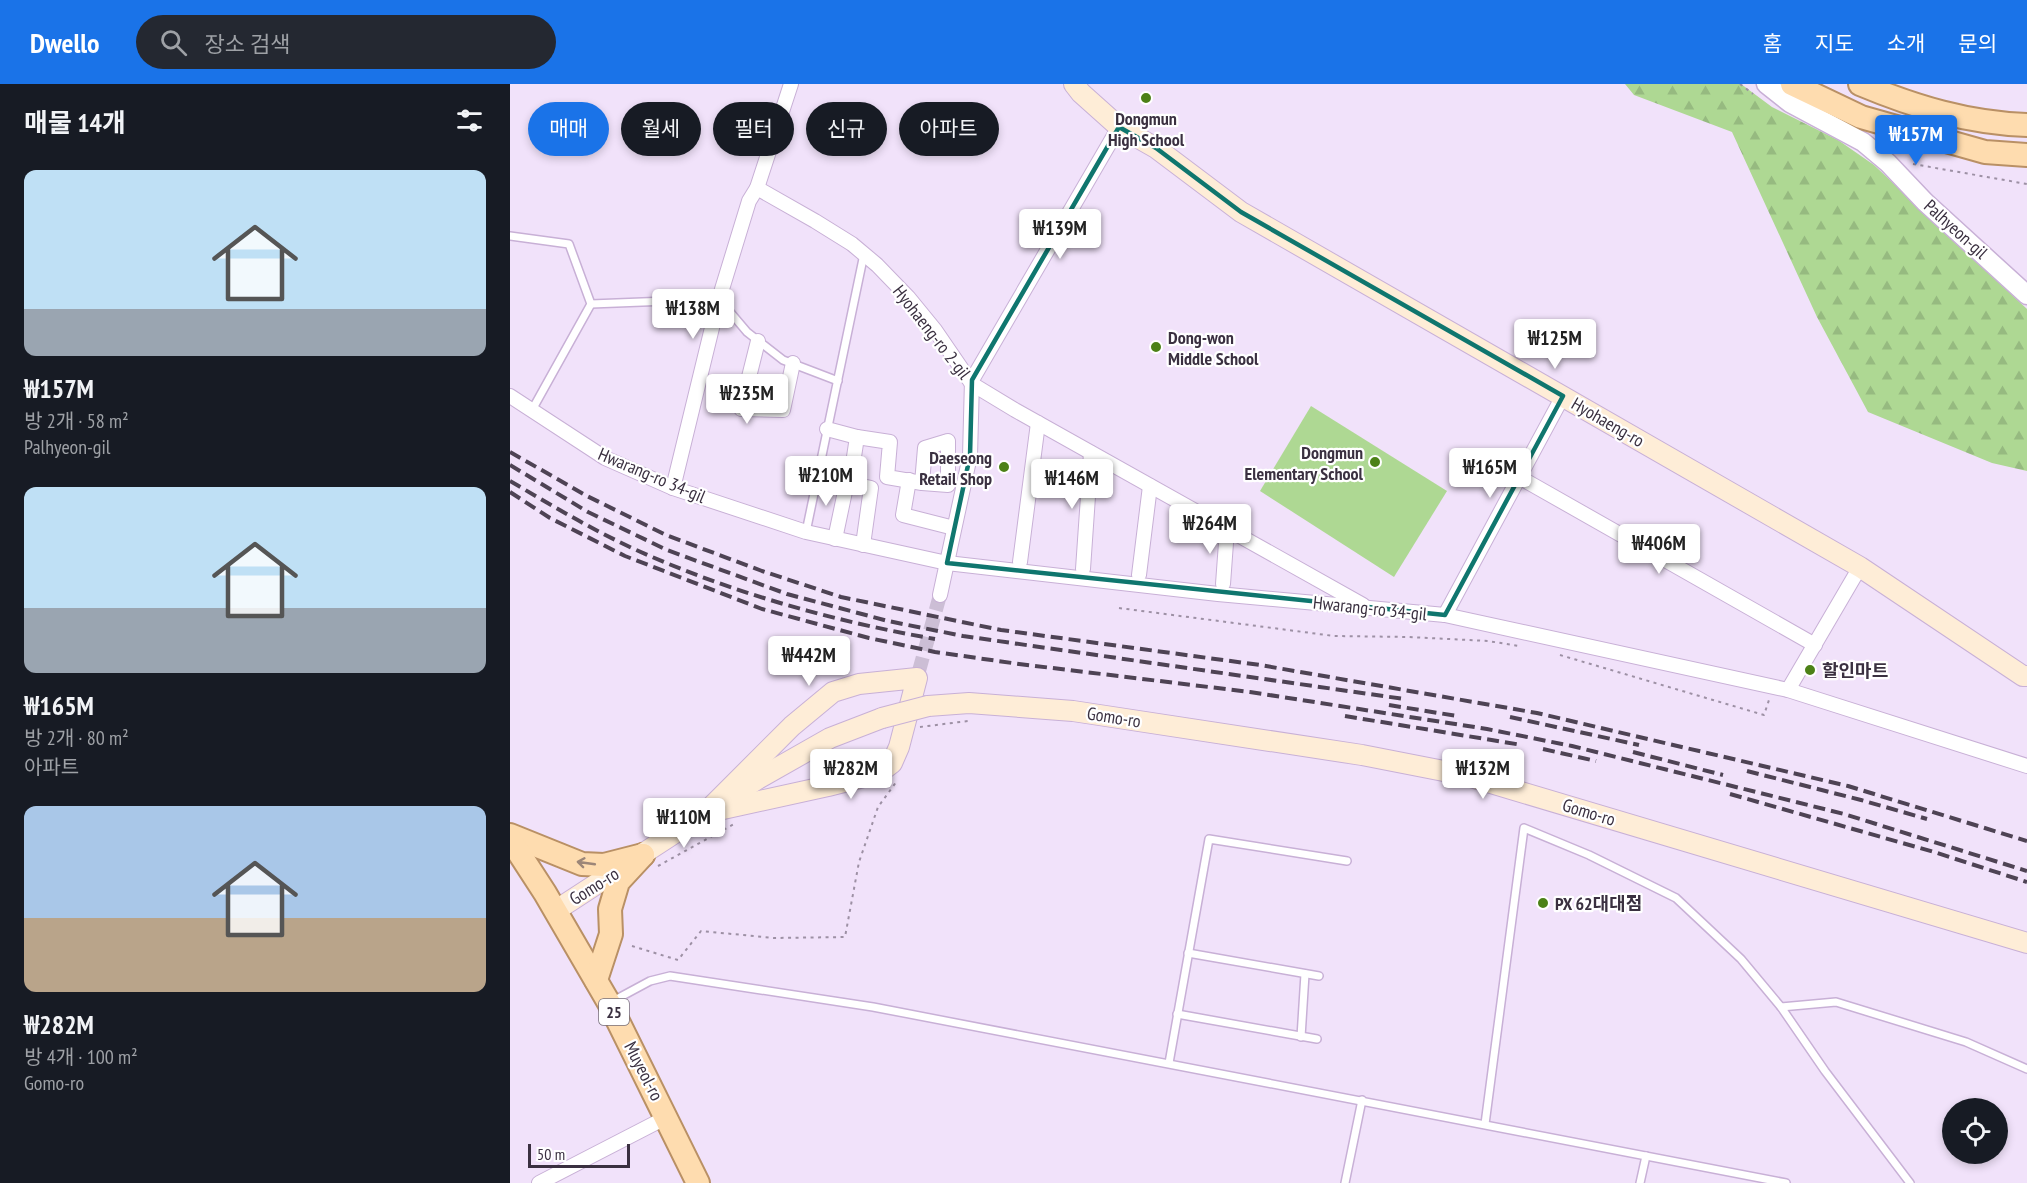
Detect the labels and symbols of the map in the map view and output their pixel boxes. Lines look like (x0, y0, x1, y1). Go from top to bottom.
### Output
marker: Dongmun High School (1139, 91, 1153, 105)
place label: Dongmun High School (1108, 107, 1185, 151)
pin: ₩157M (1874, 115, 1958, 166)
street label: Palhyeon-gil (1919, 194, 1993, 264)
pin: ₩139M (1018, 209, 1102, 260)
street label: Hyohaeng-ro 2-gil (888, 280, 976, 384)
pin: ₩138M (651, 289, 735, 340)
pin: ₩125M (1513, 319, 1597, 370)
place label: Dong-won Middle School (1168, 326, 1259, 370)
marker: Dong-won Middle School (1149, 340, 1163, 354)
pin: ₩235M (705, 374, 789, 425)
street label: Hyohaeng-ro (1567, 392, 1649, 452)
place label: Dongmun Elementary School (1244, 441, 1364, 485)
street label: Hwarang-ro 34-gil (595, 442, 710, 508)
place label: Daeseong Retail Shop (919, 446, 992, 490)
pin: ₩165M (1448, 448, 1532, 499)
marker: Dongmun Elementary School (1368, 455, 1382, 469)
pin: ₩210M (784, 456, 868, 507)
pin: ₩146M (1030, 459, 1114, 510)
marker: Daeseong Retail Shop (997, 460, 1011, 474)
pin: ₩264M (1168, 504, 1252, 555)
pin: ₩406M (1617, 524, 1701, 575)
street label: Hwarang-ro 34-gil (1312, 591, 1429, 625)
pin: ₩442M (767, 636, 851, 687)
place label: 할인마트 (1822, 659, 1888, 682)
marker: 할인마트 (1803, 663, 1817, 677)
street label: Gomo-ro (1085, 701, 1143, 733)
pin: ₩282M (809, 749, 893, 800)
pin: ₩132M (1441, 749, 1525, 800)
street label: Gomo-ro (1560, 793, 1618, 831)
pin: ₩110M (642, 798, 726, 849)
one-way arrow (577, 858, 596, 869)
street label: Gomo-ro (565, 862, 623, 910)
place label: PX 62대대점 (1555, 892, 1642, 915)
marker: PX 62대대점 (1536, 896, 1550, 910)
road number: 25 (599, 999, 629, 1025)
street label: Muyeol-ro (619, 1038, 669, 1105)
scale bar (528, 1141, 630, 1168)

